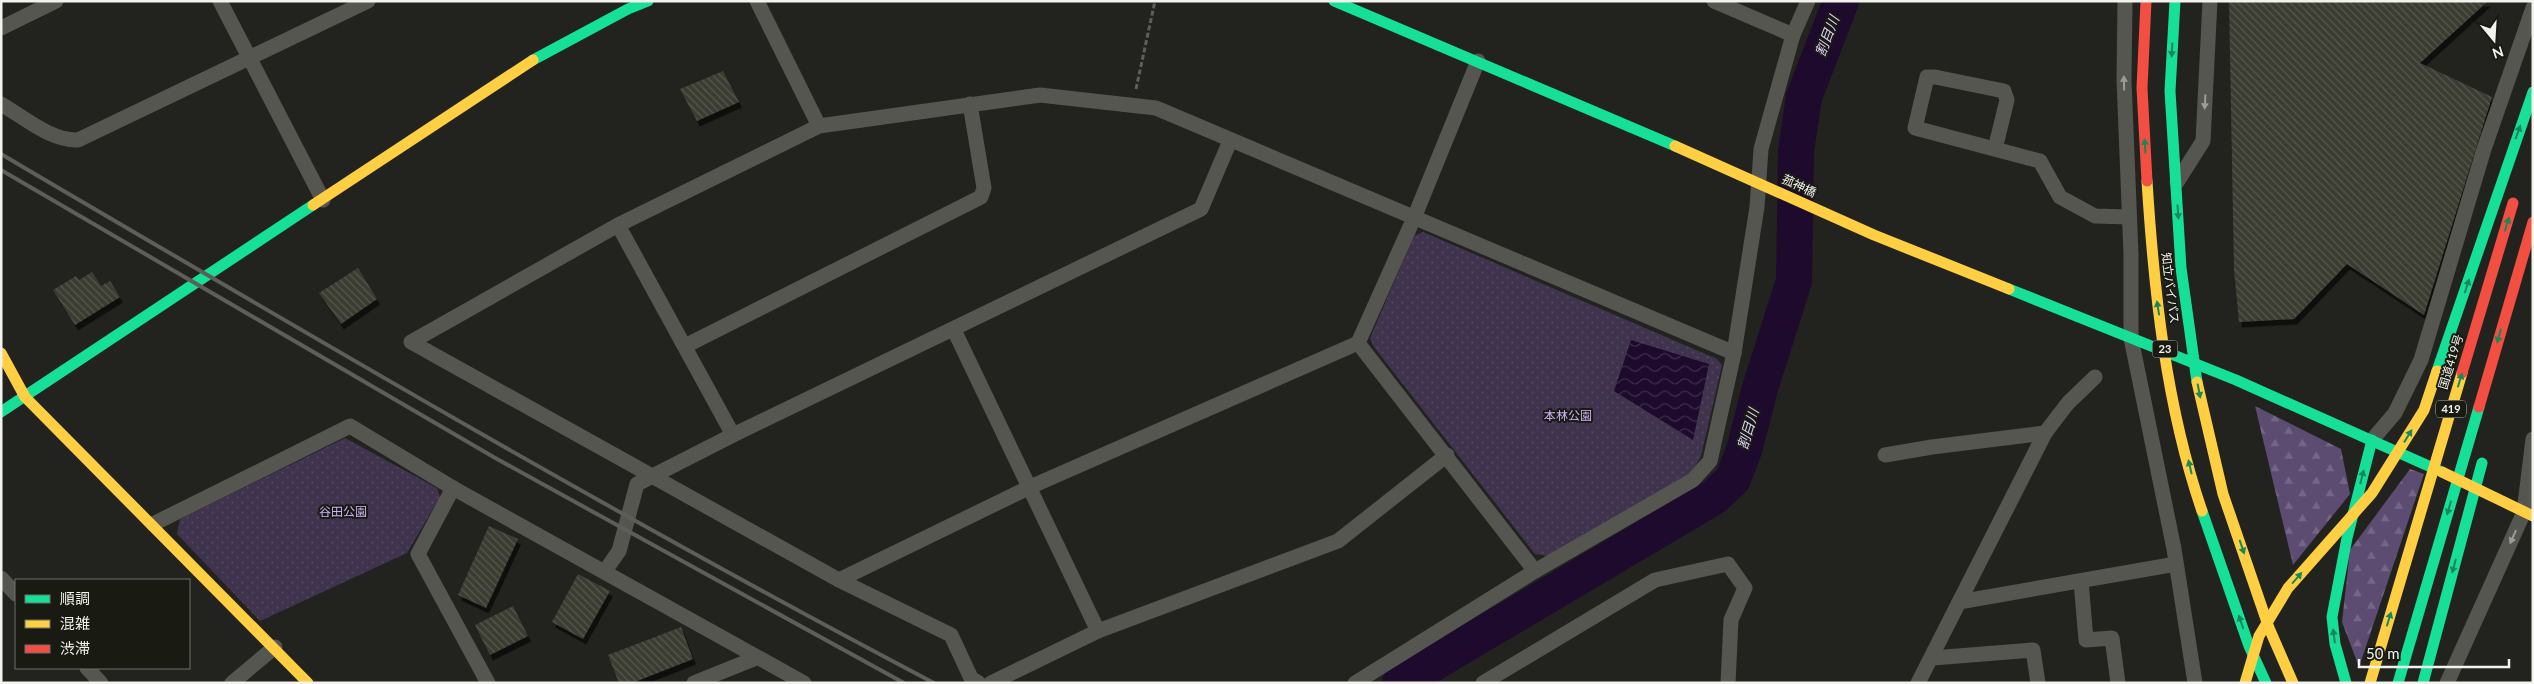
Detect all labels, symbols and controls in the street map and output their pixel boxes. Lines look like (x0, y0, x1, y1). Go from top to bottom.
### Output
water label: 割目川 (1811, 11, 1843, 58)
north arrow (2469, 15, 2519, 65)
one-way arrow (2168, 42, 2176, 58)
text: N (2490, 43, 2506, 63)
one-way arrow (2120, 74, 2128, 90)
one-way arrow (2201, 95, 2209, 111)
one-way arrow (2515, 124, 2522, 139)
one-way arrow (2141, 138, 2149, 154)
street label: 菰神橋 (1780, 171, 1819, 200)
one-way arrow (2174, 204, 2182, 220)
one-way arrow (2503, 216, 2511, 231)
street label: 知立バイパス (2159, 251, 2182, 324)
one-way arrow (2463, 278, 2471, 293)
one-way arrow (2154, 300, 2162, 316)
one-way arrow (2495, 328, 2503, 343)
street label: 国道419号 (2435, 332, 2466, 391)
road number: 23 (2152, 340, 2178, 358)
one-way arrow (2457, 372, 2465, 387)
one-way arrow (2196, 383, 2204, 399)
road number: 419 (2436, 400, 2466, 418)
water label: 割目川 (1733, 404, 1762, 451)
park label: 本林公園 (1544, 408, 1592, 423)
one-way arrow (2403, 430, 2412, 443)
one-way arrow (2186, 460, 2194, 475)
one-way arrow (2358, 469, 2366, 484)
one-way arrow (2445, 501, 2453, 516)
park label: 谷田公園 (319, 504, 367, 519)
one-way arrow (2509, 530, 2517, 544)
one-way arrow (2238, 540, 2246, 555)
one-way arrow (2450, 559, 2458, 574)
one-way arrow (2291, 572, 2303, 584)
legend (15, 579, 190, 669)
text: 順調 (60, 589, 90, 607)
one-way arrow (2385, 612, 2393, 627)
text: 混雑 (60, 614, 90, 632)
one-way arrow (2237, 614, 2244, 629)
one-way arrow (2330, 627, 2338, 643)
scale bar (2359, 636, 2509, 668)
text: 渋滞 (60, 639, 90, 657)
text: 50 m (2366, 644, 2400, 662)

